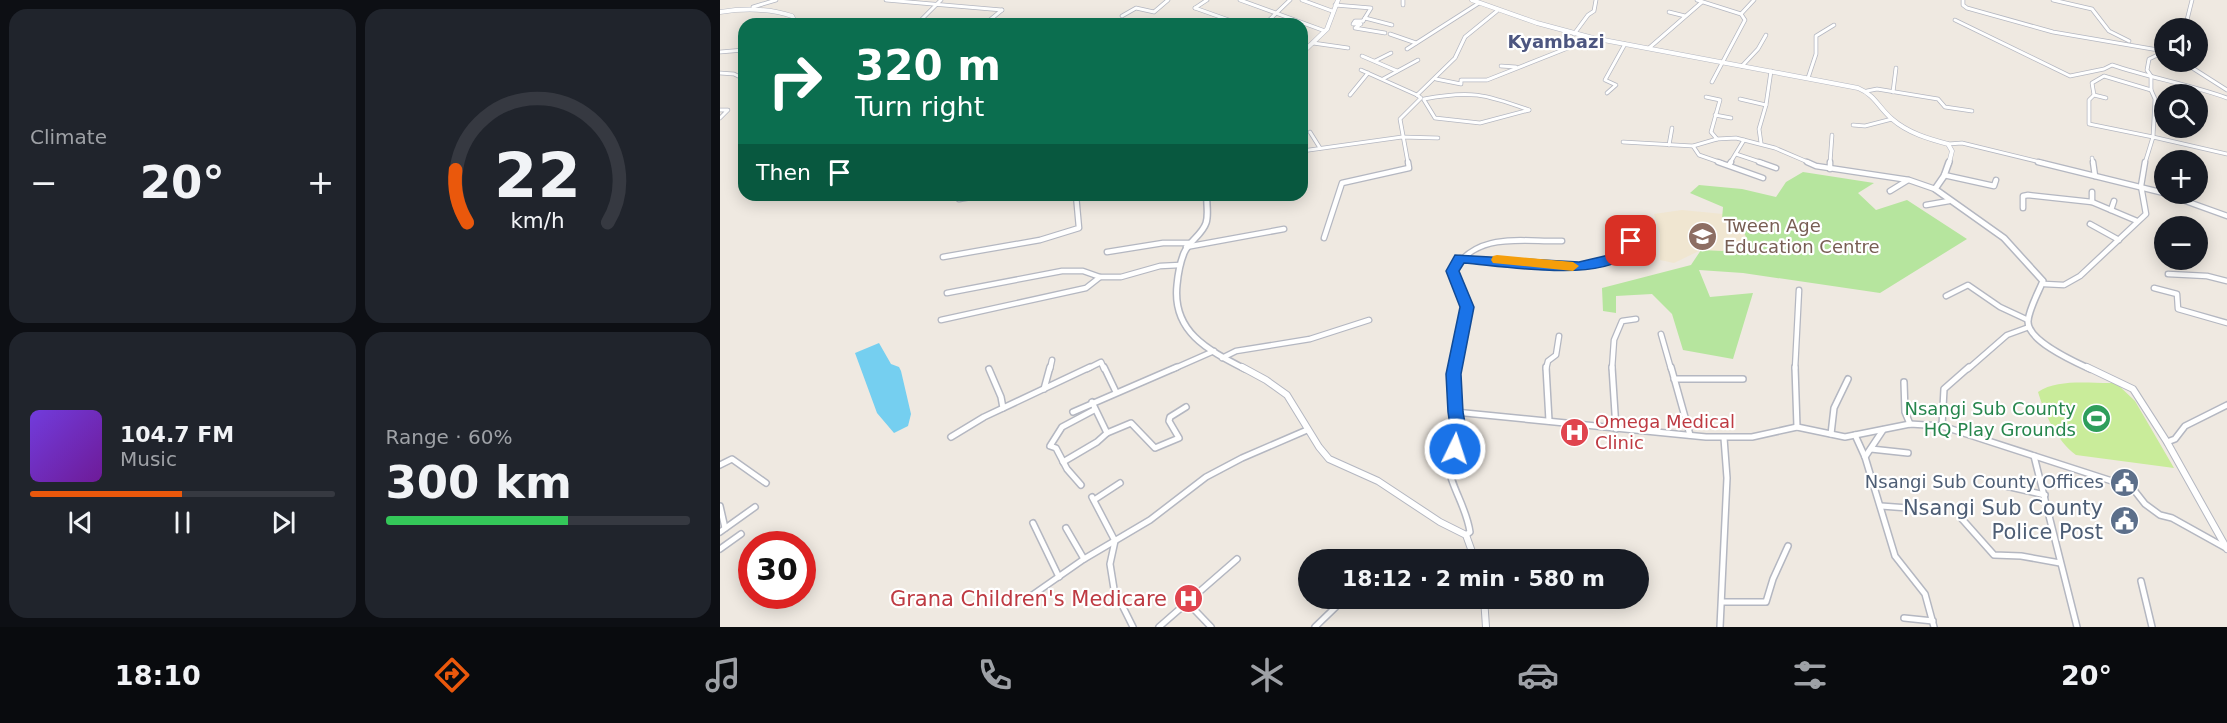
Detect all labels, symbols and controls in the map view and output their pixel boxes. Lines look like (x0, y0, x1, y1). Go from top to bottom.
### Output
map controls (2154, 18, 2208, 270)
button: sound (2154, 18, 2208, 72)
district label: Kyambazi (1507, 31, 1605, 52)
text: 320 m (855, 41, 1001, 90)
icon: right (756, 42, 834, 120)
button: search (2154, 84, 2208, 138)
text: Turn right (855, 91, 984, 122)
text: Climate (30, 125, 107, 149)
text: 22 (494, 139, 581, 212)
button: + (2154, 150, 2208, 204)
text: 20° (140, 156, 225, 209)
icon: arrive (823, 156, 856, 189)
text: Then (756, 160, 811, 185)
text: − (30, 163, 58, 202)
text: + (307, 163, 335, 202)
text: km/h (511, 208, 565, 233)
pin (1605, 215, 1656, 266)
place label: Tween Age Education Centre (1723, 215, 1880, 257)
button: − (2154, 216, 2208, 270)
school or university icon: Tween Age Education Centre (1687, 220, 1719, 252)
icon: arrive (1614, 224, 1647, 257)
place label: Nsangi Sub County HQ Play Grounds (1904, 398, 2076, 440)
sports icon: Nsangi Sub County HQ Play Grounds (2081, 403, 2113, 435)
place label: Omega Medical Clinic (1595, 411, 1735, 453)
hospital icon: Omega Medical Clinic (1558, 416, 1590, 448)
position arrow (1423, 417, 1487, 481)
text: 104.7 FM (120, 422, 234, 447)
text: Range · 60% (386, 425, 512, 449)
text: Music (120, 447, 177, 471)
text: 300 km (386, 456, 572, 509)
public building icon: Nsangi Sub County Offices (2109, 466, 2141, 498)
place label: Nsangi Sub County Offices (1865, 471, 2104, 492)
place label: Nsangi Sub County Police Post (1903, 496, 2103, 544)
public building icon: Nsangi Sub County Police Post (2108, 504, 2140, 536)
icon: previous (64, 506, 97, 539)
icon: pause (166, 506, 199, 539)
icon: next (267, 506, 300, 539)
speed limit sign: 30 (738, 531, 816, 609)
text: 18:12 · 2 min · 580 m (1342, 566, 1605, 591)
hospital icon: Grana Children's Medicare (1172, 583, 1204, 615)
place label: Grana Children's Medicare (890, 587, 1167, 611)
icon: directions (431, 654, 473, 696)
icon: music (702, 654, 744, 696)
icon: phone (974, 654, 1016, 696)
icon: climate (1246, 654, 1288, 696)
icon: car (1517, 654, 1559, 696)
icon: filters (1789, 654, 1831, 696)
text: 18:10 (115, 660, 201, 691)
text: 20° (2061, 660, 2112, 691)

